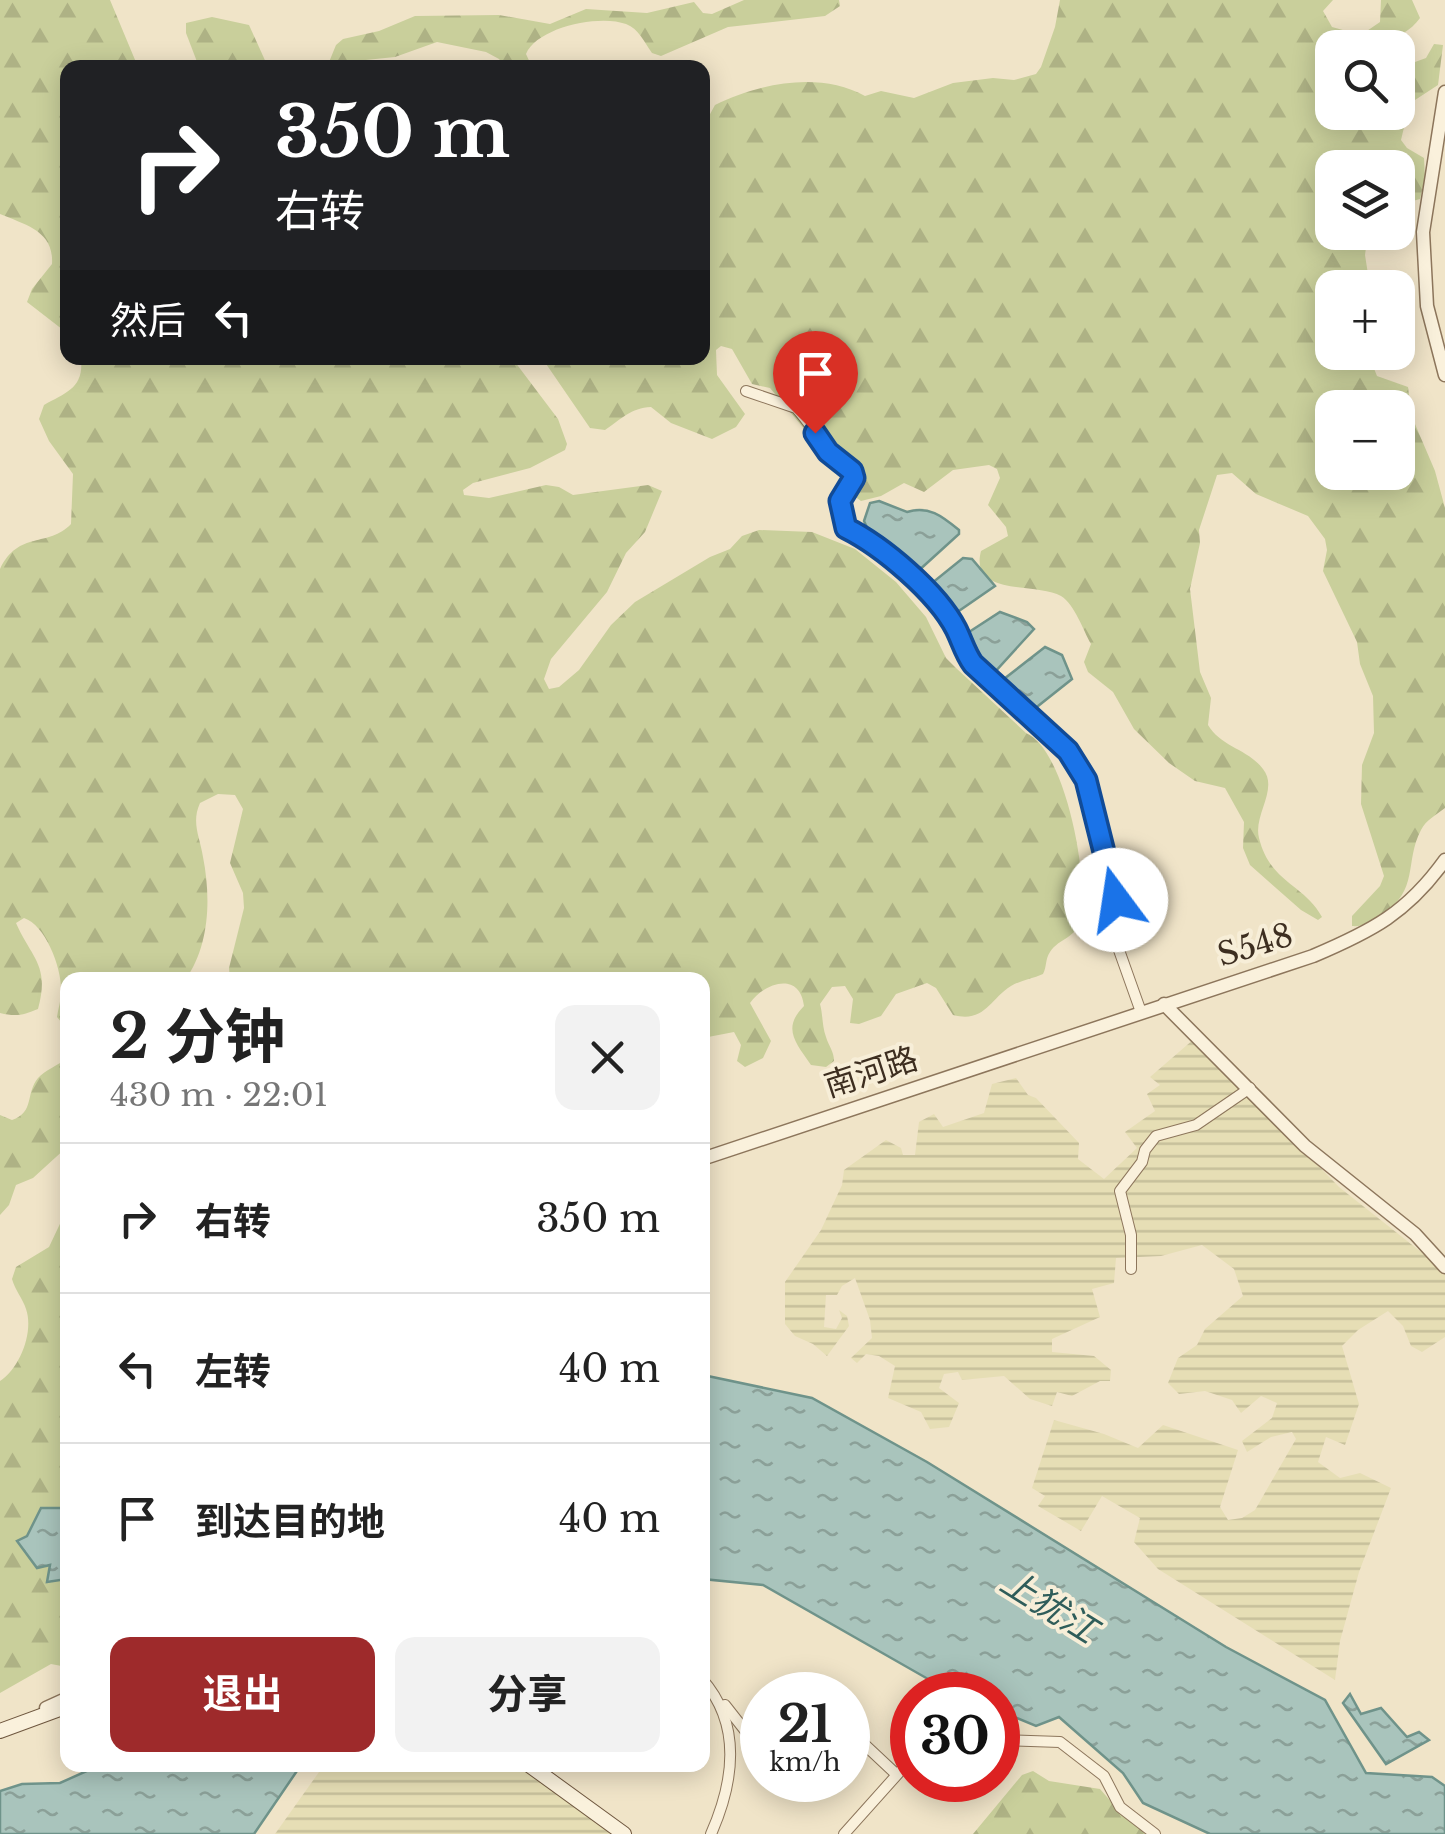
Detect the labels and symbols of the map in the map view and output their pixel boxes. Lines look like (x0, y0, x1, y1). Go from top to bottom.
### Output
pin (773, 331, 858, 434)
position arrow (1064, 848, 1168, 952)
street label: S548 (1212, 915, 1298, 975)
street label: 南河路 (819, 1038, 923, 1106)
water label: 上犹江 (993, 1560, 1109, 1654)
speed limit sign: 30 (890, 1672, 1020, 1802)

